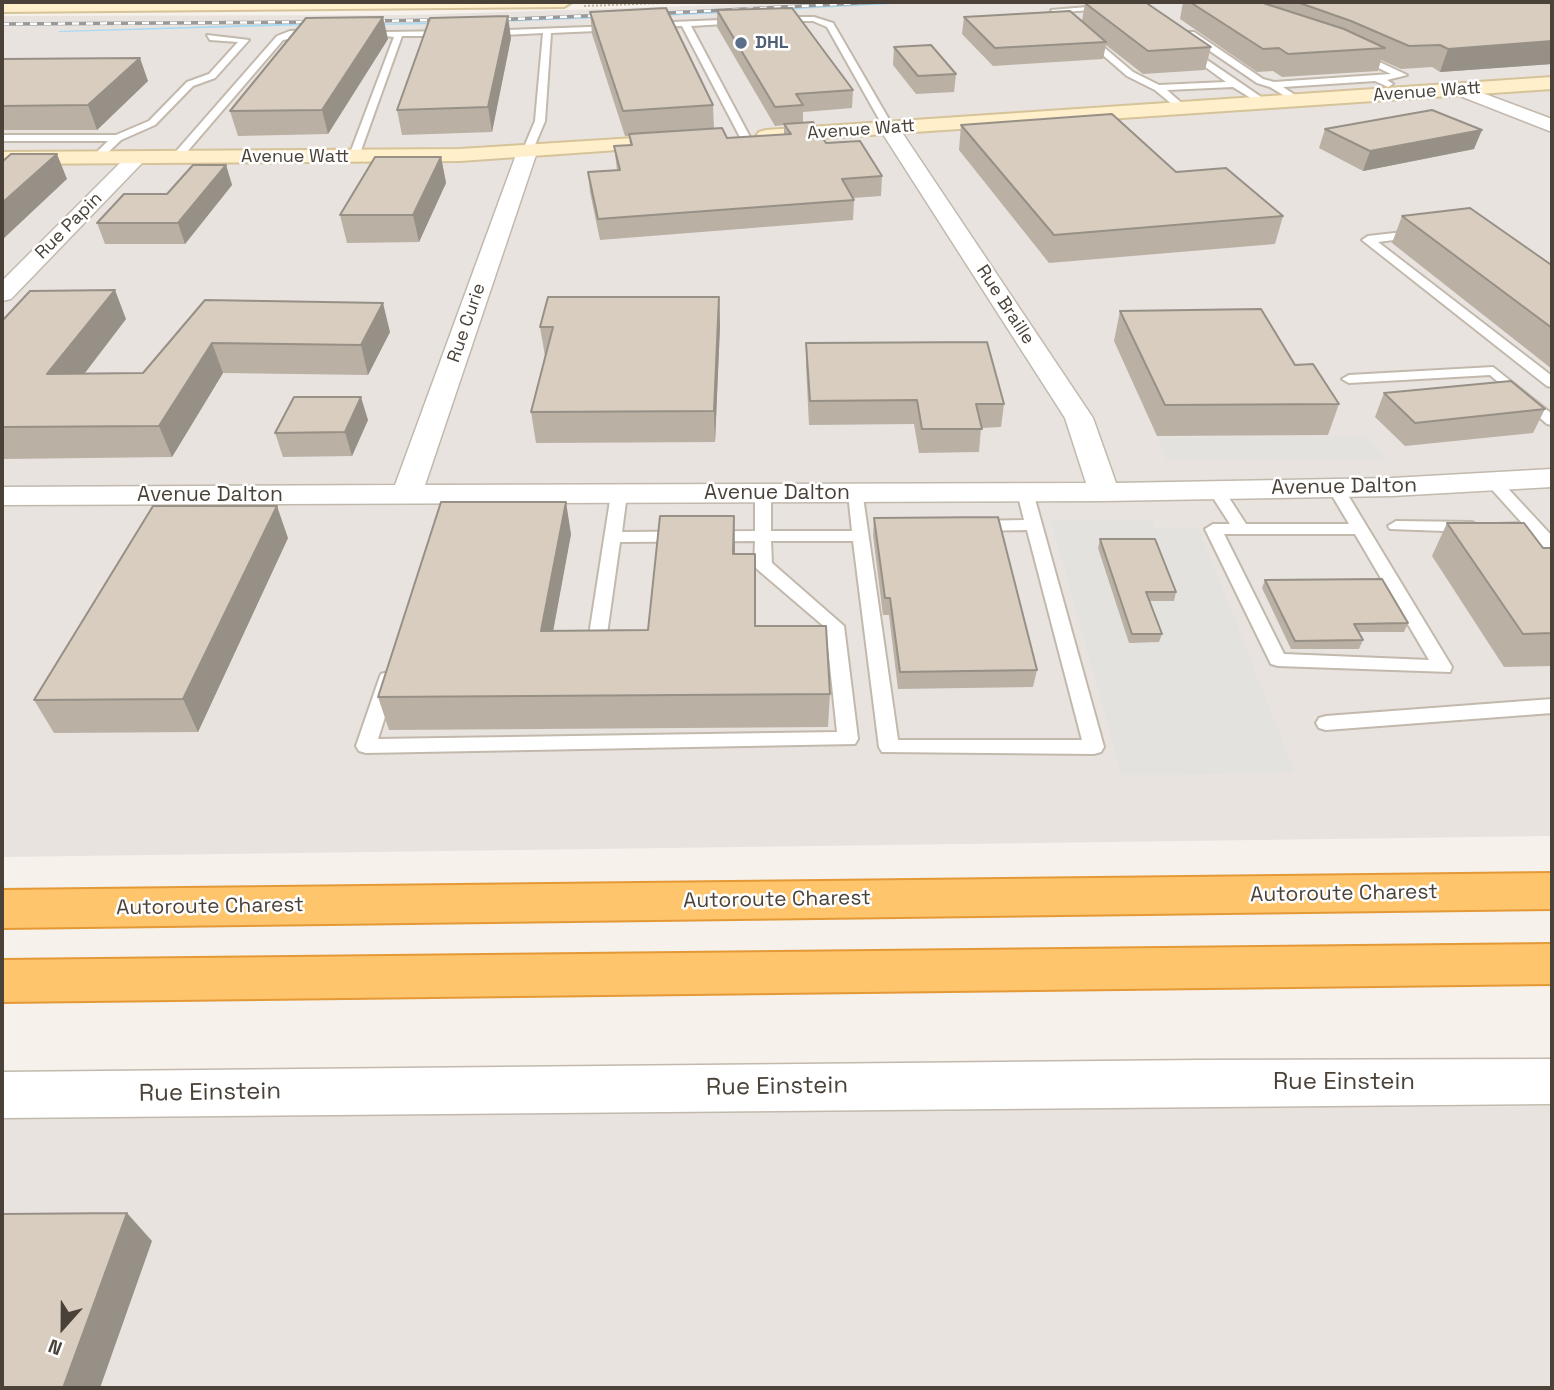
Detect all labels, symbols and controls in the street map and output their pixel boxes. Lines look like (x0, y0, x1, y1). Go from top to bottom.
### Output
place label: DHL (755, 32, 789, 54)
marker: DHL (733, 35, 749, 51)
street label: Avenue Watt (1372, 77, 1482, 107)
street label: Avenue Watt (806, 115, 916, 145)
street label: Avenue Watt (241, 146, 349, 168)
street label: Rue Papin (31, 188, 107, 264)
street label: Rue Braille (971, 261, 1039, 349)
street label: Rue Curie (443, 281, 491, 365)
street label: Avenue Dalton (1271, 473, 1417, 501)
street label: Avenue Dalton (704, 480, 850, 506)
street label: Avenue Dalton (137, 482, 283, 508)
street label: Autoroute Charest (1250, 880, 1438, 908)
street label: Autoroute Charest (683, 886, 871, 914)
street label: Autoroute Charest (116, 893, 304, 921)
street label: Rue Einstein (1273, 1068, 1415, 1096)
street label: Rue Einstein (706, 1071, 848, 1103)
street label: Rue Einstein (139, 1077, 281, 1109)
north arrow (28, 1292, 98, 1362)
text: N (45, 1333, 66, 1361)

